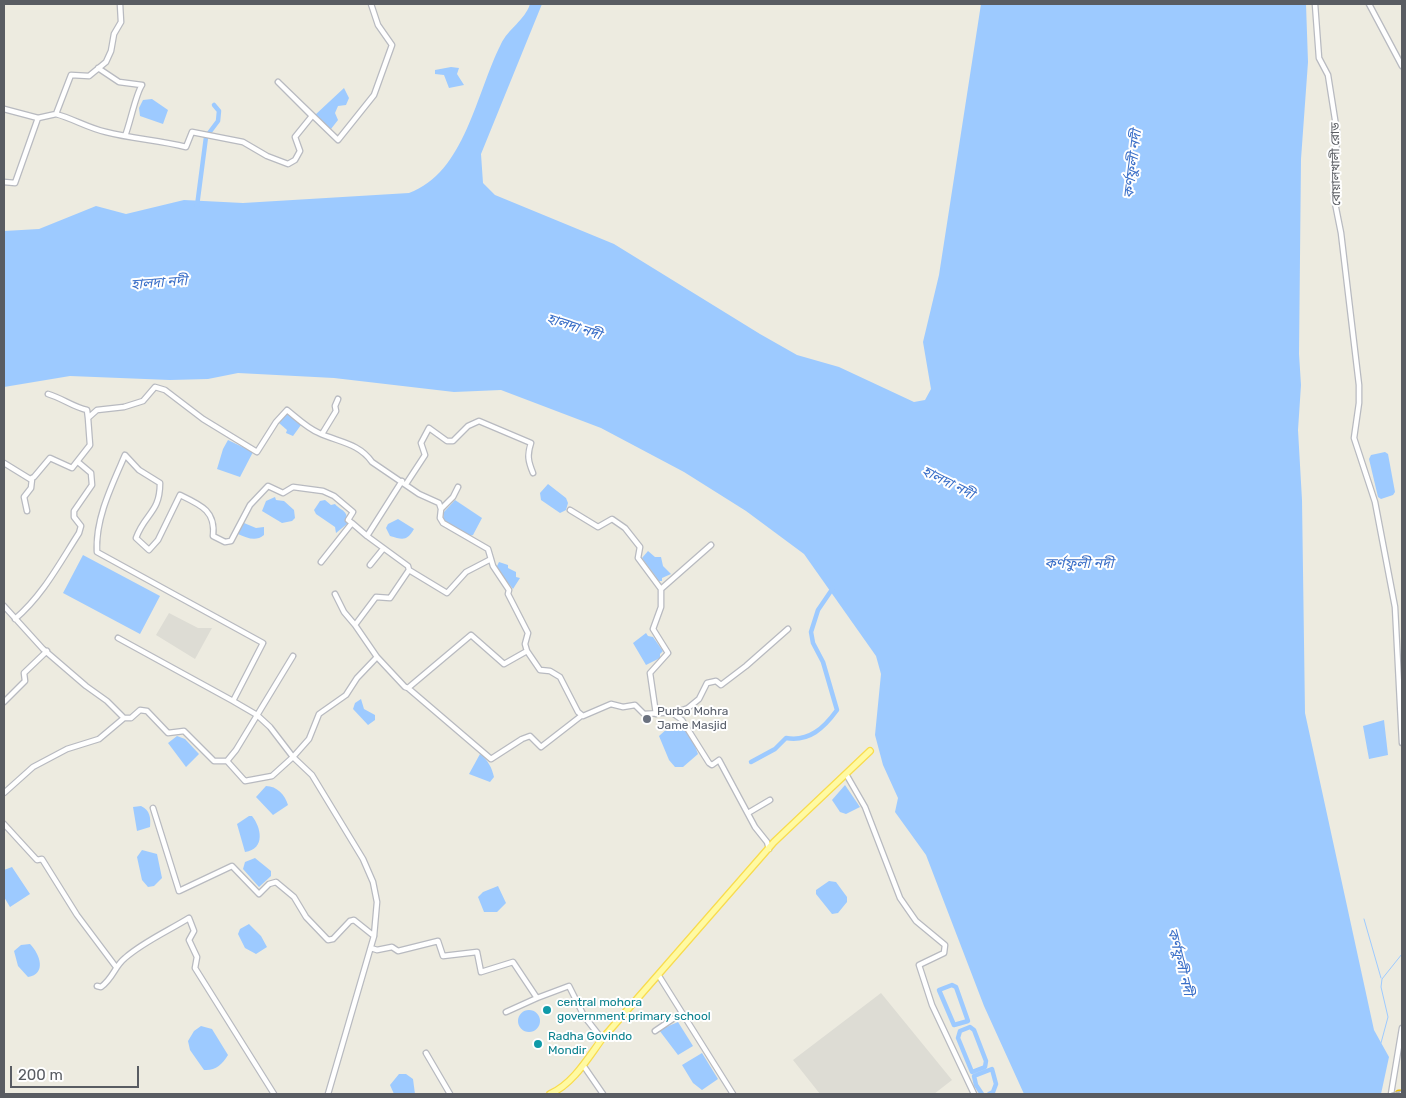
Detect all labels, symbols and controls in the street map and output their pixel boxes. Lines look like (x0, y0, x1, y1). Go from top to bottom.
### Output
street label: বোয়ালখালী রোড (1328, 122, 1344, 206)
water label: কর্ণফুলী নদী (1120, 129, 1146, 199)
water label: হালদা নদী (130, 273, 188, 293)
water label: হালদা নদী (545, 310, 603, 344)
water label: হালদা নদী (919, 463, 977, 503)
water label: কর্ণফুলী নদী (1045, 556, 1113, 572)
place label: Purbo Mohra Jame Masjid (657, 705, 728, 733)
marker: Purbo Mohra Jame Masjid (641, 713, 653, 725)
water label: কর্ণফুলী নদী (1164, 926, 1196, 998)
place label: central mohora government primary school (557, 996, 711, 1024)
marker: central mohora government primary school (541, 1004, 553, 1016)
place label: Radha Govindo Mondir (548, 1030, 632, 1058)
marker: Radha Govindo Mondir (532, 1038, 544, 1050)
scale bar (12, 1056, 141, 1088)
text: 200 m (18, 1066, 63, 1084)

